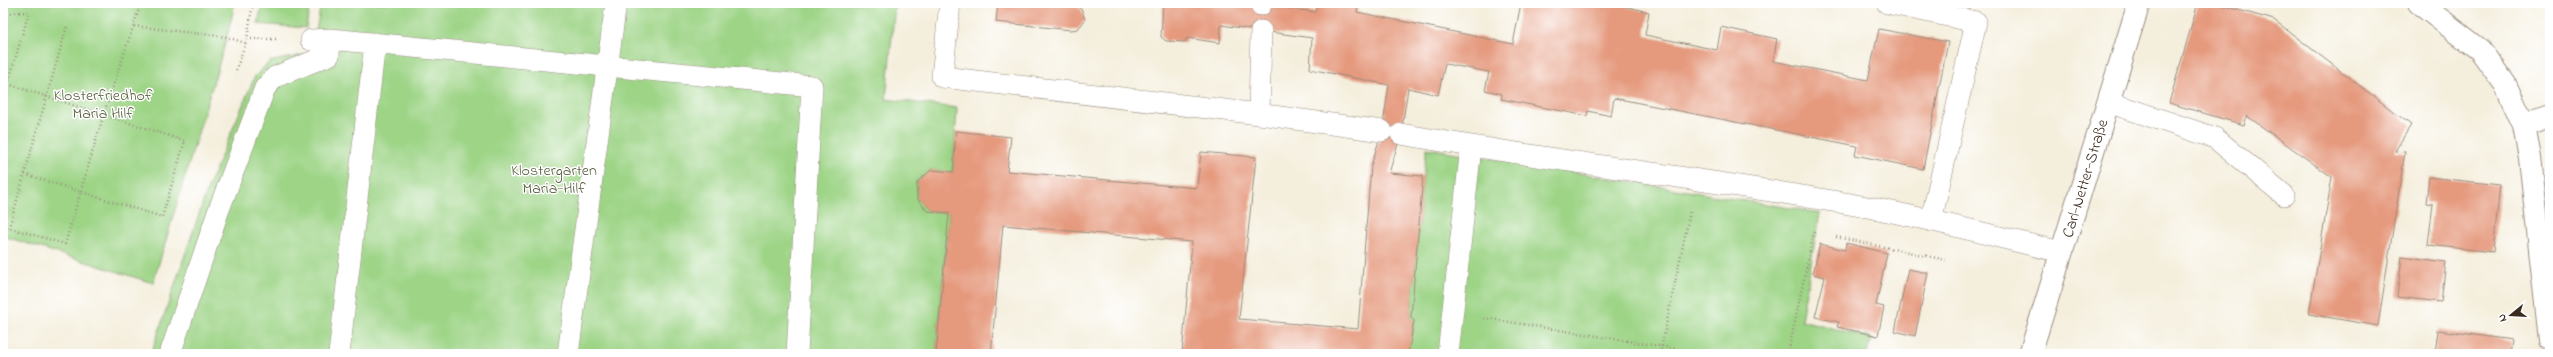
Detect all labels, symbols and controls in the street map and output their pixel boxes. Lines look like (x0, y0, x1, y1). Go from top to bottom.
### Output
park label: Klosterfriedhof Maria Hilf (54, 84, 153, 126)
street label: Carl-Netter-Straße (2056, 116, 2116, 241)
park label: Klostergarten Maria-Hilf (511, 159, 597, 201)
north arrow (2491, 295, 2531, 335)
text: N (2494, 312, 2511, 324)

